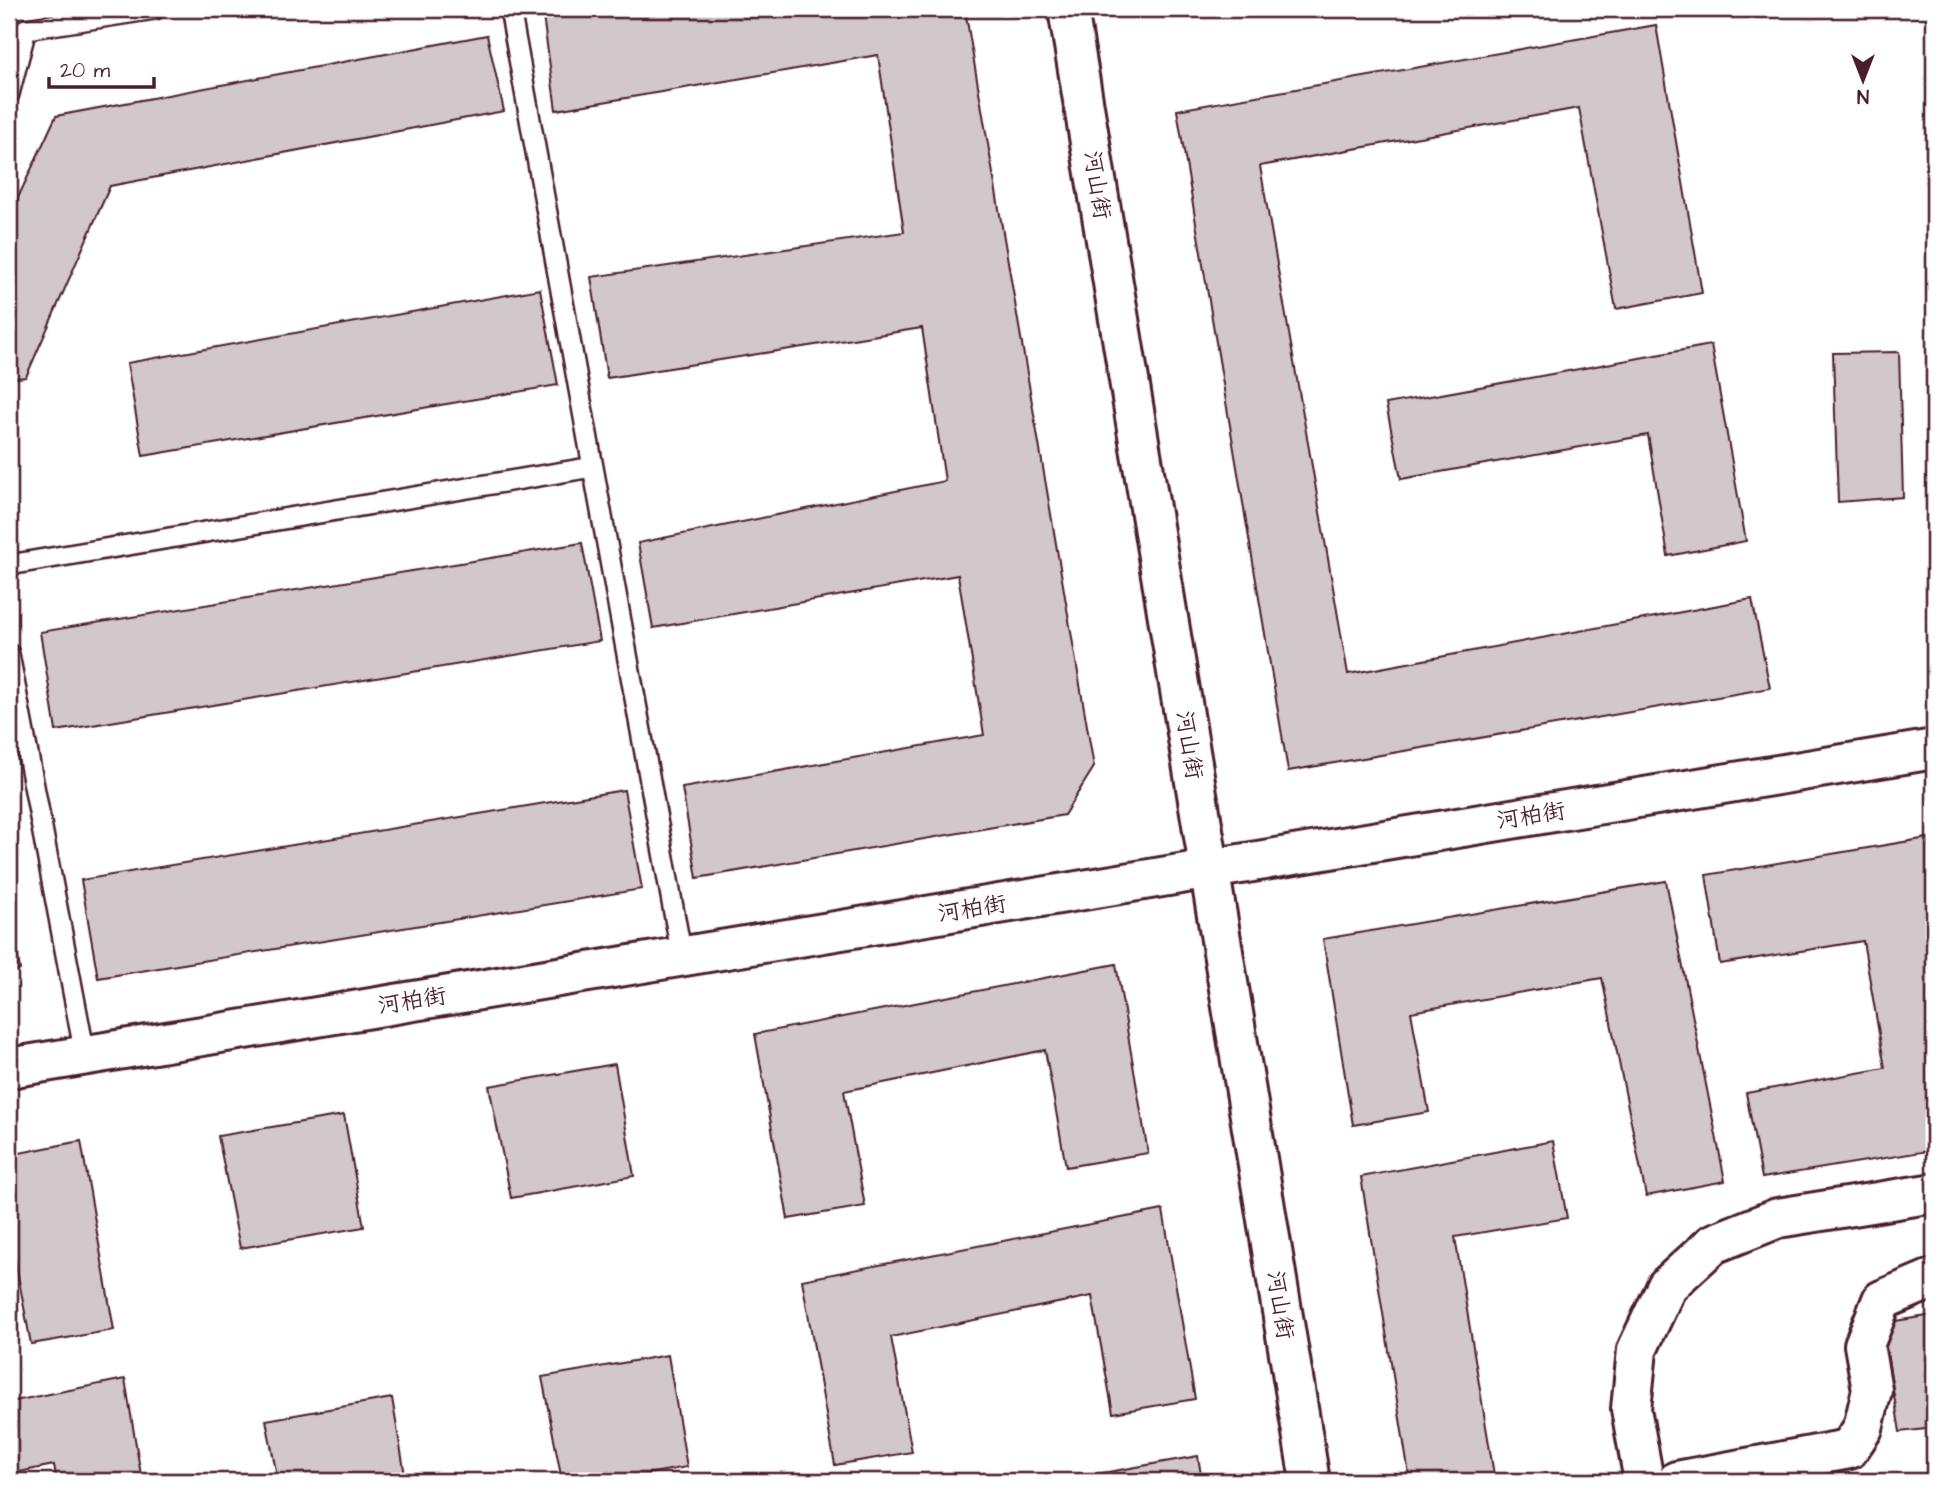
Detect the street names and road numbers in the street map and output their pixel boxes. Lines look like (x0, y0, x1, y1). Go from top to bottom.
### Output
street label: 河山街 (1076, 148, 1118, 222)
street label: 河山街 (1168, 708, 1210, 782)
street label: 河柏街 (1494, 795, 1568, 837)
street label: 河柏街 (935, 888, 1009, 930)
street label: 河柏街 (375, 980, 449, 1022)
street label: 河山街 (1259, 1268, 1301, 1342)

